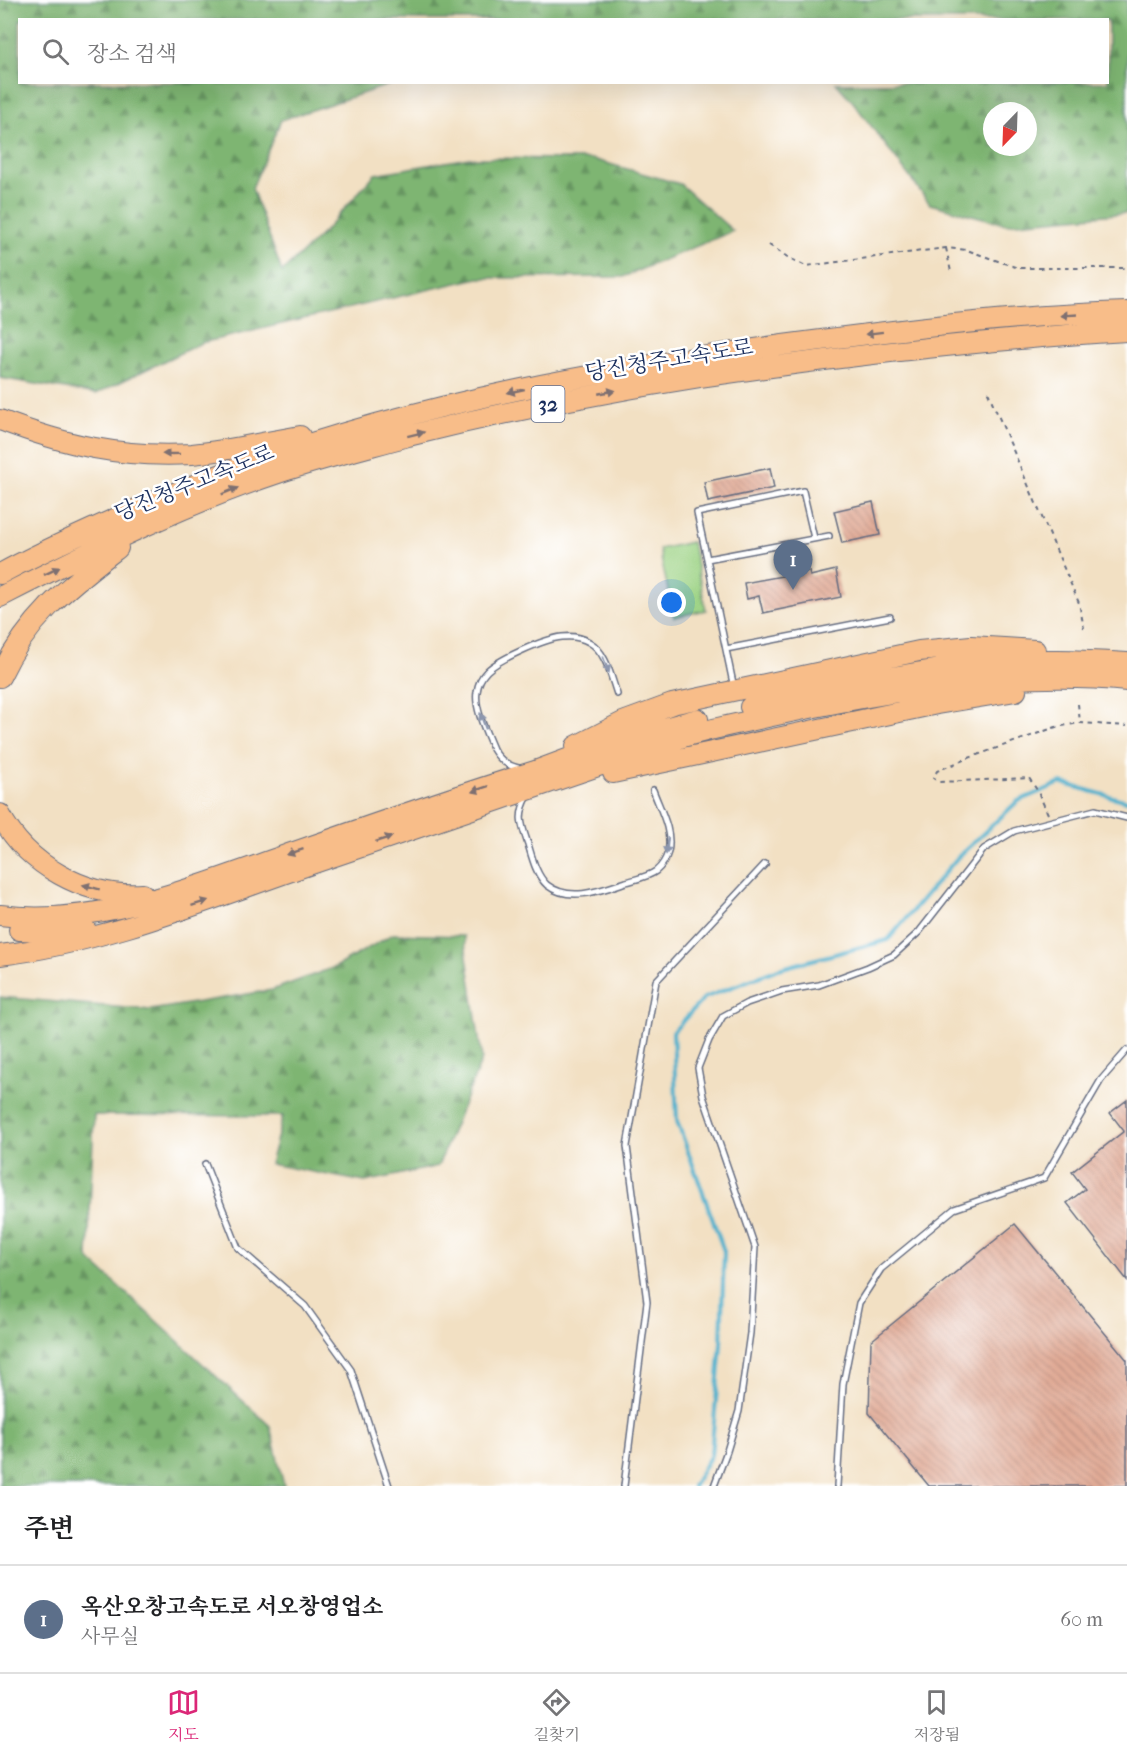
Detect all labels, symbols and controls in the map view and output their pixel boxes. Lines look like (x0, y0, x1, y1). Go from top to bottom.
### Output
search box (18, 18, 1109, 84)
icon: search (39, 35, 72, 68)
text: 장소 검색 (87, 41, 177, 67)
north arrow (983, 102, 1037, 156)
one-way arrow (1059, 310, 1078, 319)
one-way arrow (865, 328, 884, 338)
street label: 당진청주고속도로 (583, 334, 755, 386)
road number: 32 (532, 386, 564, 422)
one-way arrow (507, 387, 526, 396)
one-way arrow (598, 387, 617, 396)
one-way arrow (407, 429, 426, 439)
street label: 당진청주고속도로 (111, 439, 278, 527)
one-way arrow (161, 450, 180, 459)
one-way arrow (221, 486, 239, 495)
pin: 1 (774, 540, 812, 590)
one-way arrow (44, 566, 61, 576)
your location (657, 588, 686, 617)
one-way arrow (601, 657, 611, 675)
one-way arrow (477, 712, 487, 730)
one-way arrow (470, 784, 488, 794)
one-way arrow (375, 834, 393, 843)
one-way arrow (662, 836, 672, 855)
one-way arrow (286, 847, 304, 857)
one-way arrow (82, 882, 100, 892)
one-way arrow (191, 898, 209, 907)
text: 주변 (24, 1513, 74, 1544)
text: 옥산오창고속도로 서오창영업소 (81, 1594, 383, 1620)
text: 1 (40, 1608, 47, 1631)
text: 60 m (1060, 1608, 1103, 1631)
text: 사무실 (81, 1625, 139, 1648)
tab: 지도 (167, 1686, 200, 1745)
tab: 길찾기 (534, 1686, 580, 1745)
tab: 저장됨 (914, 1686, 960, 1745)

